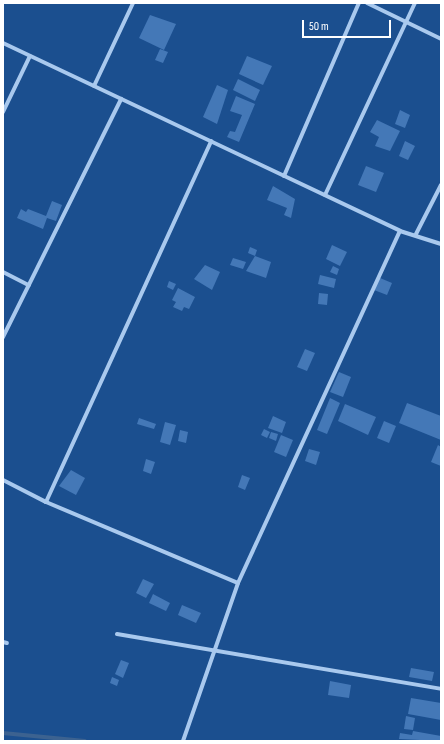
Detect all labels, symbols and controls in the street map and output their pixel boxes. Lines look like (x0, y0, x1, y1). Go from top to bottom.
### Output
scale bar (304, 12, 393, 38)
text: 50 m (309, 19, 329, 34)

